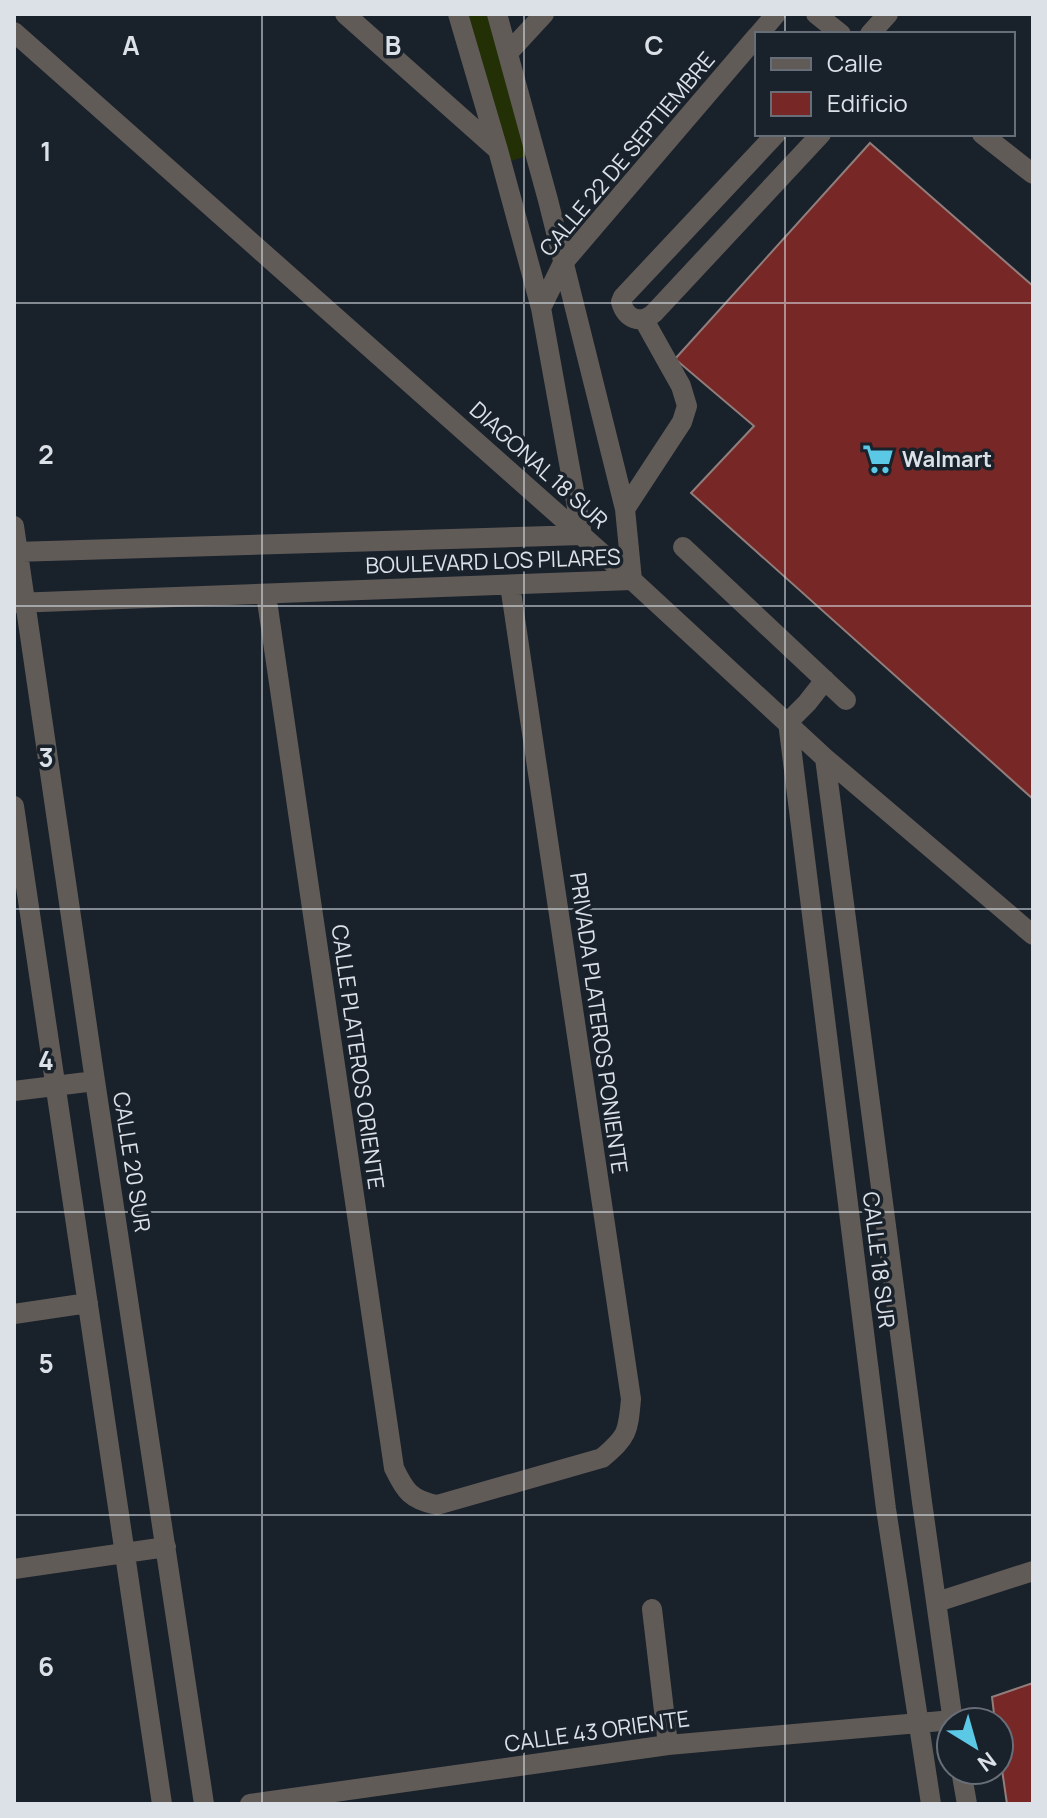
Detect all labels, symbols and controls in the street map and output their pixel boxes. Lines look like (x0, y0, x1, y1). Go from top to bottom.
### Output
text: A (122, 27, 140, 63)
text: B (385, 27, 401, 63)
text: C (644, 27, 664, 63)
legend (755, 32, 1015, 136)
street label: CALLE 22 DE SEPTIEMBRE (532, 45, 722, 263)
text: Calle (827, 46, 883, 79)
text: Edificio (827, 86, 908, 119)
text: 1 (40, 133, 52, 169)
street label: DIAGONAL 18 SUR (463, 395, 615, 535)
text: 2 (38, 436, 54, 472)
supermarket icon: Walmart (861, 442, 895, 476)
place label: Walmart (902, 444, 992, 474)
street label: BOULEVARD LOS PILARES (365, 542, 621, 580)
text: 3 (38, 739, 54, 775)
street label: PRIVADA PLATEROS PONIENTE (563, 870, 635, 1176)
street label: CALLE PLATEROS ORIENTE (325, 923, 391, 1191)
text: 4 (38, 1042, 54, 1078)
street label: CALLE 20 SUR (106, 1090, 158, 1234)
street label: CALLE 18 SUR (856, 1190, 902, 1330)
text: 5 (38, 1345, 54, 1381)
text: 6 (38, 1648, 54, 1684)
street label: CALLE 43 ORIENTE (503, 1703, 691, 1759)
north arrow (935, 1706, 1015, 1786)
text: N (972, 1745, 1002, 1779)

